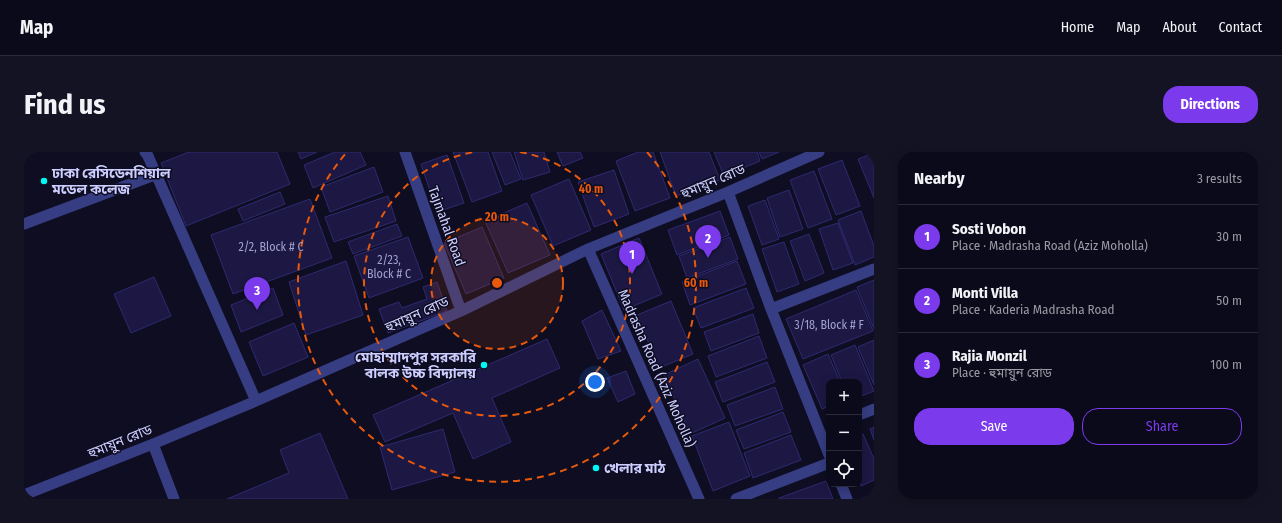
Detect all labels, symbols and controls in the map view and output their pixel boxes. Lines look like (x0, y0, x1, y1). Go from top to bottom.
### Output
text: Map (20, 16, 53, 39)
text: Home (1061, 19, 1094, 36)
text: Map (1116, 19, 1140, 36)
text: About (1162, 19, 1197, 36)
text: Contact (1219, 19, 1262, 36)
button: Directions (1163, 86, 1258, 123)
text: Find us (24, 88, 106, 121)
street label: হুমায়ুন রোড (678, 160, 749, 204)
place label: ঢাকা রেসিডেনশিয়াল মডেল কলেজ (51, 165, 171, 198)
text: Nearby (914, 168, 965, 189)
text: 3 results (1197, 171, 1242, 186)
marker: ঢাকা রেসিডেনশিয়াল মডেল কলেজ (39, 176, 49, 186)
text: 40 m (579, 182, 603, 196)
street label: Tajmahal Road (424, 184, 469, 268)
text: 20 m (484, 210, 509, 224)
text: Sosti Vobon (952, 220, 1026, 238)
pin: 2 (695, 225, 721, 258)
text: 1 (924, 229, 930, 244)
text: 30 m (1216, 229, 1242, 244)
text: Place · Madrasha Road (Aziz Moholla) (952, 238, 1148, 253)
house number: 2/2, Block # C (238, 240, 304, 254)
pin: 1 (619, 241, 645, 274)
house number: 2/23, Block # C (367, 253, 411, 281)
centre of rings (490, 276, 504, 290)
text: 60 m (684, 276, 708, 290)
pin: 3 (244, 277, 270, 310)
text: Monti Villa (952, 284, 1018, 302)
street label: Madrasha Road (Aziz Moholla) (614, 287, 699, 450)
street label: হুমায়ুন রোড (382, 293, 453, 337)
text: 2 (924, 293, 930, 308)
text: 50 m (1216, 293, 1242, 308)
text: Place · Kaderia Madrasha Road (952, 302, 1115, 317)
house number: 3/18, Block # F (794, 318, 864, 332)
text: Rajia Monzil (952, 347, 1027, 365)
place label: মোহাম্মাদপুর সরকারি বালক উচ্চ বিদ্যালয় (355, 349, 477, 382)
text: 3 (924, 357, 930, 372)
text: 100 m (1210, 357, 1242, 372)
marker: মোহাম্মাদপুর সরকারি বালক উচ্চ বিদ্যালয় (479, 360, 489, 370)
text: Place · হুমায়ুন রোড (952, 365, 1052, 380)
your location (585, 372, 605, 392)
map controls (826, 379, 862, 487)
button: + (826, 379, 862, 415)
button: Save (914, 408, 1074, 445)
button: Share (1082, 408, 1242, 445)
button: − (826, 415, 862, 451)
street label: হুমায়ুন রোড (85, 421, 156, 463)
button: locate (826, 451, 862, 487)
place label: খেলার মাঠ (604, 459, 666, 477)
marker: খেলার মাঠ (591, 463, 601, 473)

